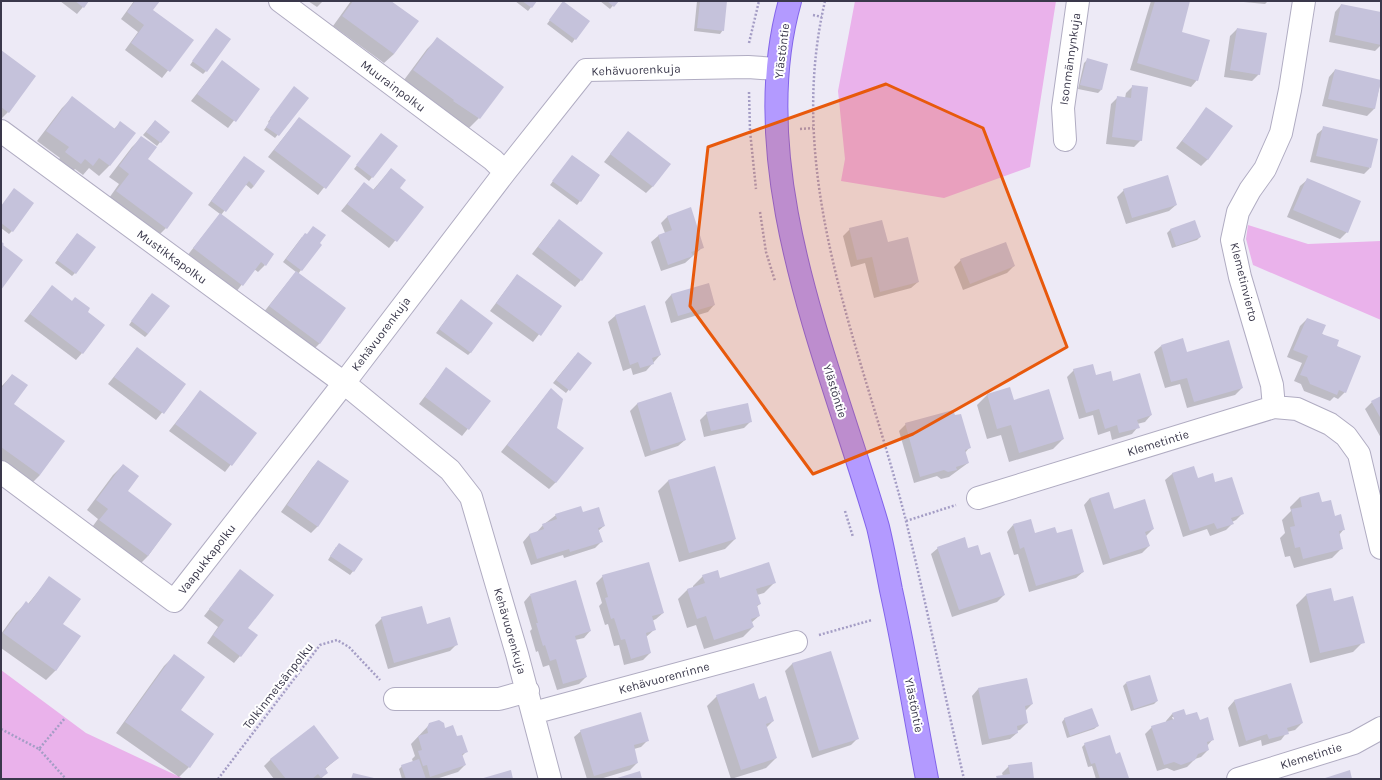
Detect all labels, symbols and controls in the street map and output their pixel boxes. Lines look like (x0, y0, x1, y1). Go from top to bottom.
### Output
street label: Isonmännynkuja (1057, 12, 1083, 106)
street label: Ylästöntie (772, 23, 792, 79)
street label: Muurainpolku (358, 57, 428, 115)
street label: Kehävuorenkuja (591, 61, 681, 79)
street label: Mustikkapolku (134, 227, 210, 287)
street label: Klemetinvierto (1227, 241, 1261, 323)
street label: Kehävuorenkuja (349, 294, 413, 374)
street label: Ylästöntie (820, 362, 850, 420)
street label: Klemetintie (1125, 427, 1191, 459)
street label: Vaapukkapolku (175, 521, 239, 597)
street label: Kehävuorenkuja (491, 586, 529, 676)
street label: Tolkinmetsänpolku (240, 640, 316, 732)
street label: Kehävuorenrinne (617, 659, 711, 697)
street label: Ylästöntie (902, 676, 926, 734)
street label: Klemetintie (1278, 740, 1344, 772)

